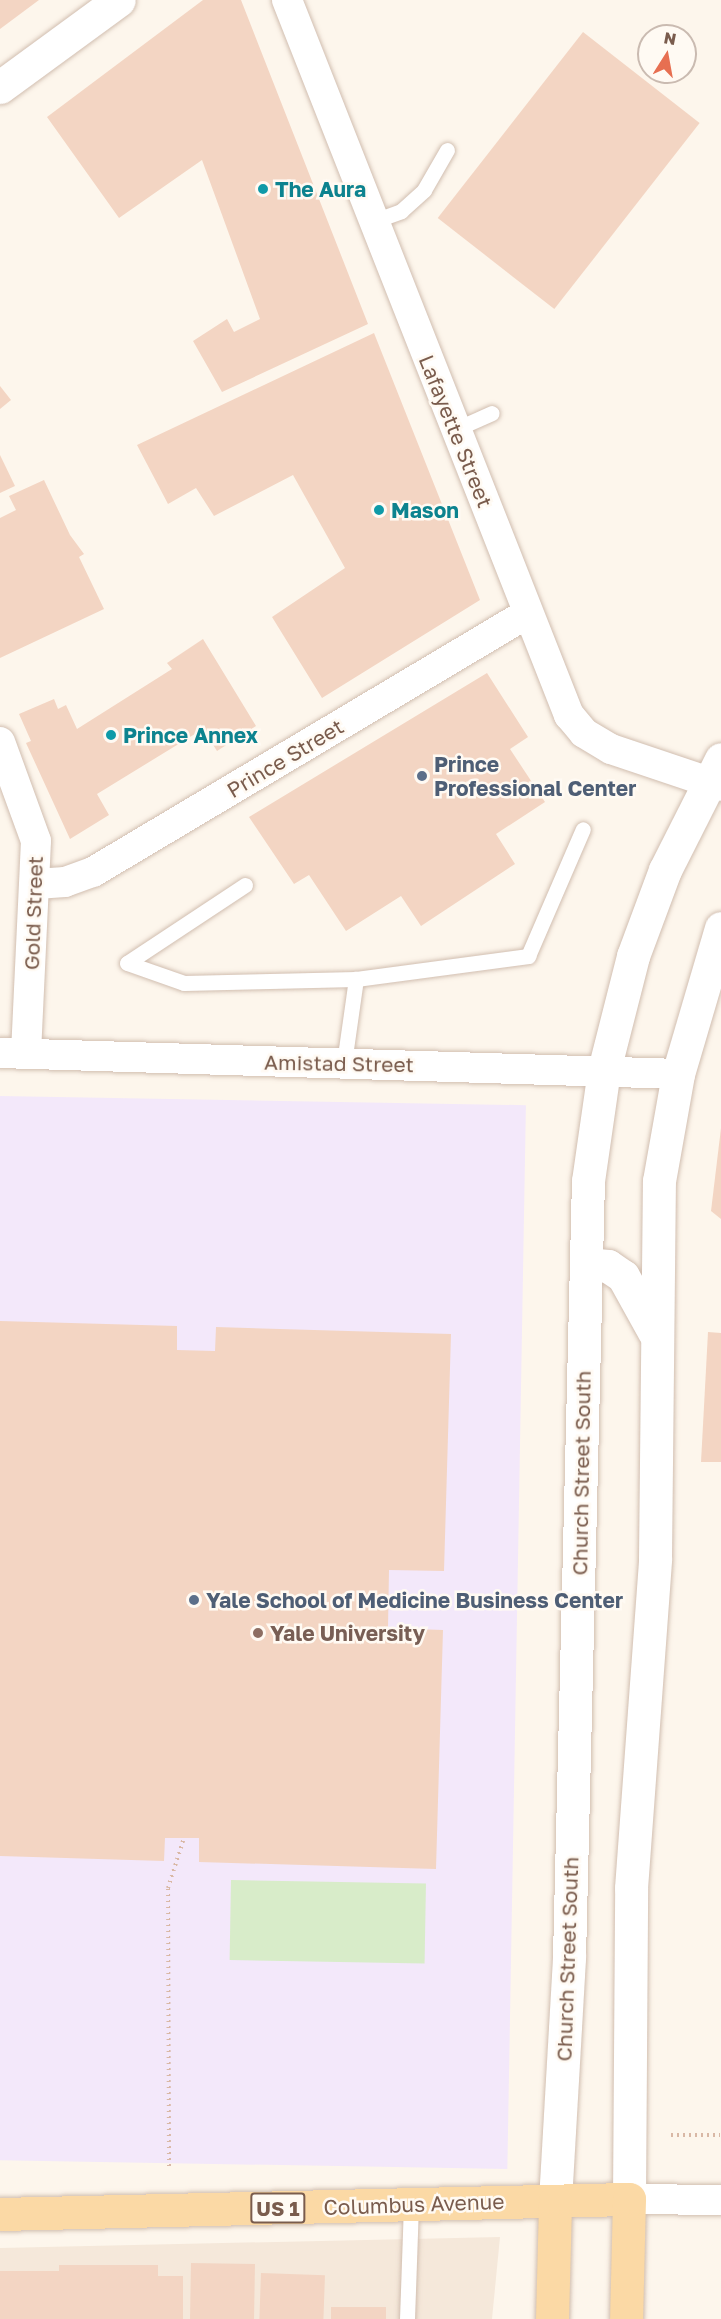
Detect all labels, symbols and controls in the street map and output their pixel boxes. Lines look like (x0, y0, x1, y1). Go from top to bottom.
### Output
north arrow (637, 24, 697, 84)
text: N (662, 27, 678, 49)
place label: The Aura (275, 176, 366, 202)
marker: The Aura (256, 182, 270, 196)
street label: Lafayette Street (414, 351, 498, 511)
place label: Mason (391, 497, 459, 523)
marker: Mason (372, 503, 386, 517)
street label: Prince Street (222, 713, 348, 803)
place label: Prince Annex (123, 722, 258, 748)
marker: Prince Annex (104, 728, 118, 742)
place label: Prince Professional Center (434, 751, 636, 801)
marker: Prince Professional Center (415, 769, 429, 783)
street label: Gold Street (18, 855, 48, 971)
street label: Amistad Street (264, 1049, 414, 1077)
street label: Church Street South (567, 1370, 595, 1576)
place label: Yale School of Medicine Business Center (206, 1587, 623, 1613)
marker: Yale School of Medicine Business Center (187, 1593, 201, 1607)
place label: Yale University (270, 1620, 425, 1646)
marker: Yale University (251, 1626, 265, 1640)
street label: Church Street South (551, 1856, 583, 2062)
street label: Columbus Avenue (323, 2188, 505, 2220)
road number: US 1 (250, 2191, 306, 2225)

